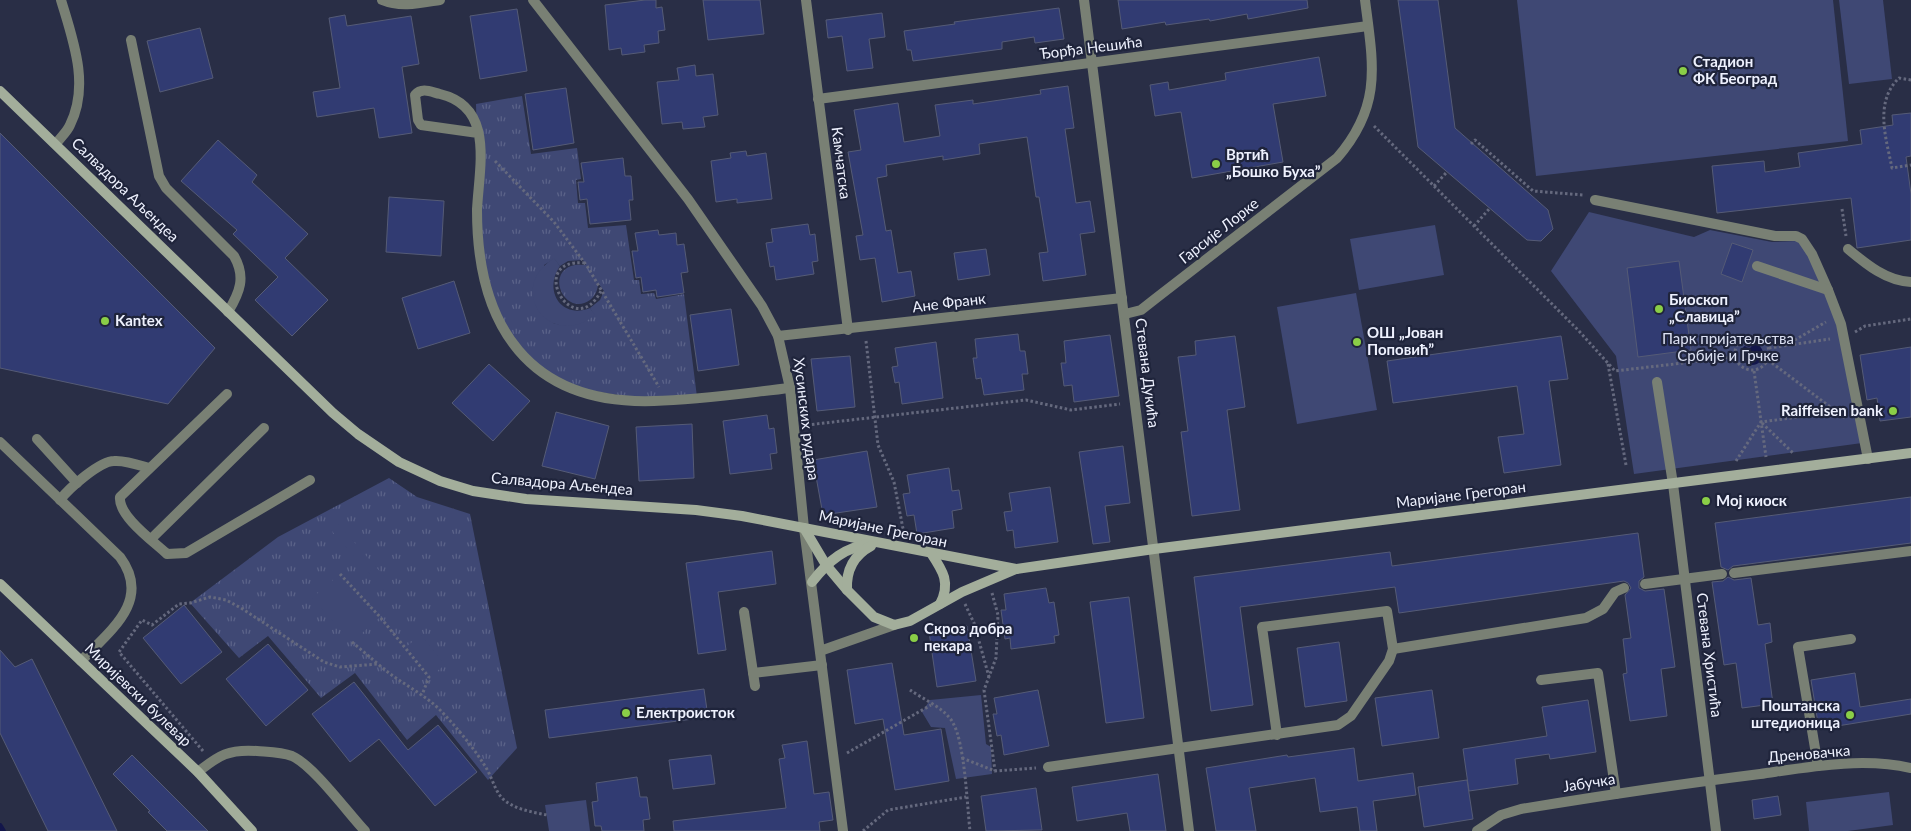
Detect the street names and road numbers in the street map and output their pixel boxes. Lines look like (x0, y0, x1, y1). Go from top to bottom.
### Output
street label: Ђорђа Нешића (1038, 32, 1143, 62)
street label: Камчатска (829, 126, 855, 200)
street label: Салвадора Аљендеа (68, 133, 183, 245)
street label: Гарсије Лорке (1175, 194, 1262, 267)
street label: Ане Франк (911, 289, 987, 315)
street label: Стевана Дукића (1132, 317, 1164, 429)
street label: Хусинских рудара (791, 356, 823, 481)
street label: Салвадора Аљендеа (490, 468, 634, 498)
street label: Маријане Грегоран (1395, 477, 1527, 511)
street label: Маријане Грегоран (817, 506, 949, 550)
street label: Стевана Христића (1693, 592, 1727, 718)
street label: Миријевски булевар (82, 639, 196, 750)
street label: Дреновачка (1767, 740, 1851, 766)
street label: Јабучка (1561, 769, 1616, 795)

